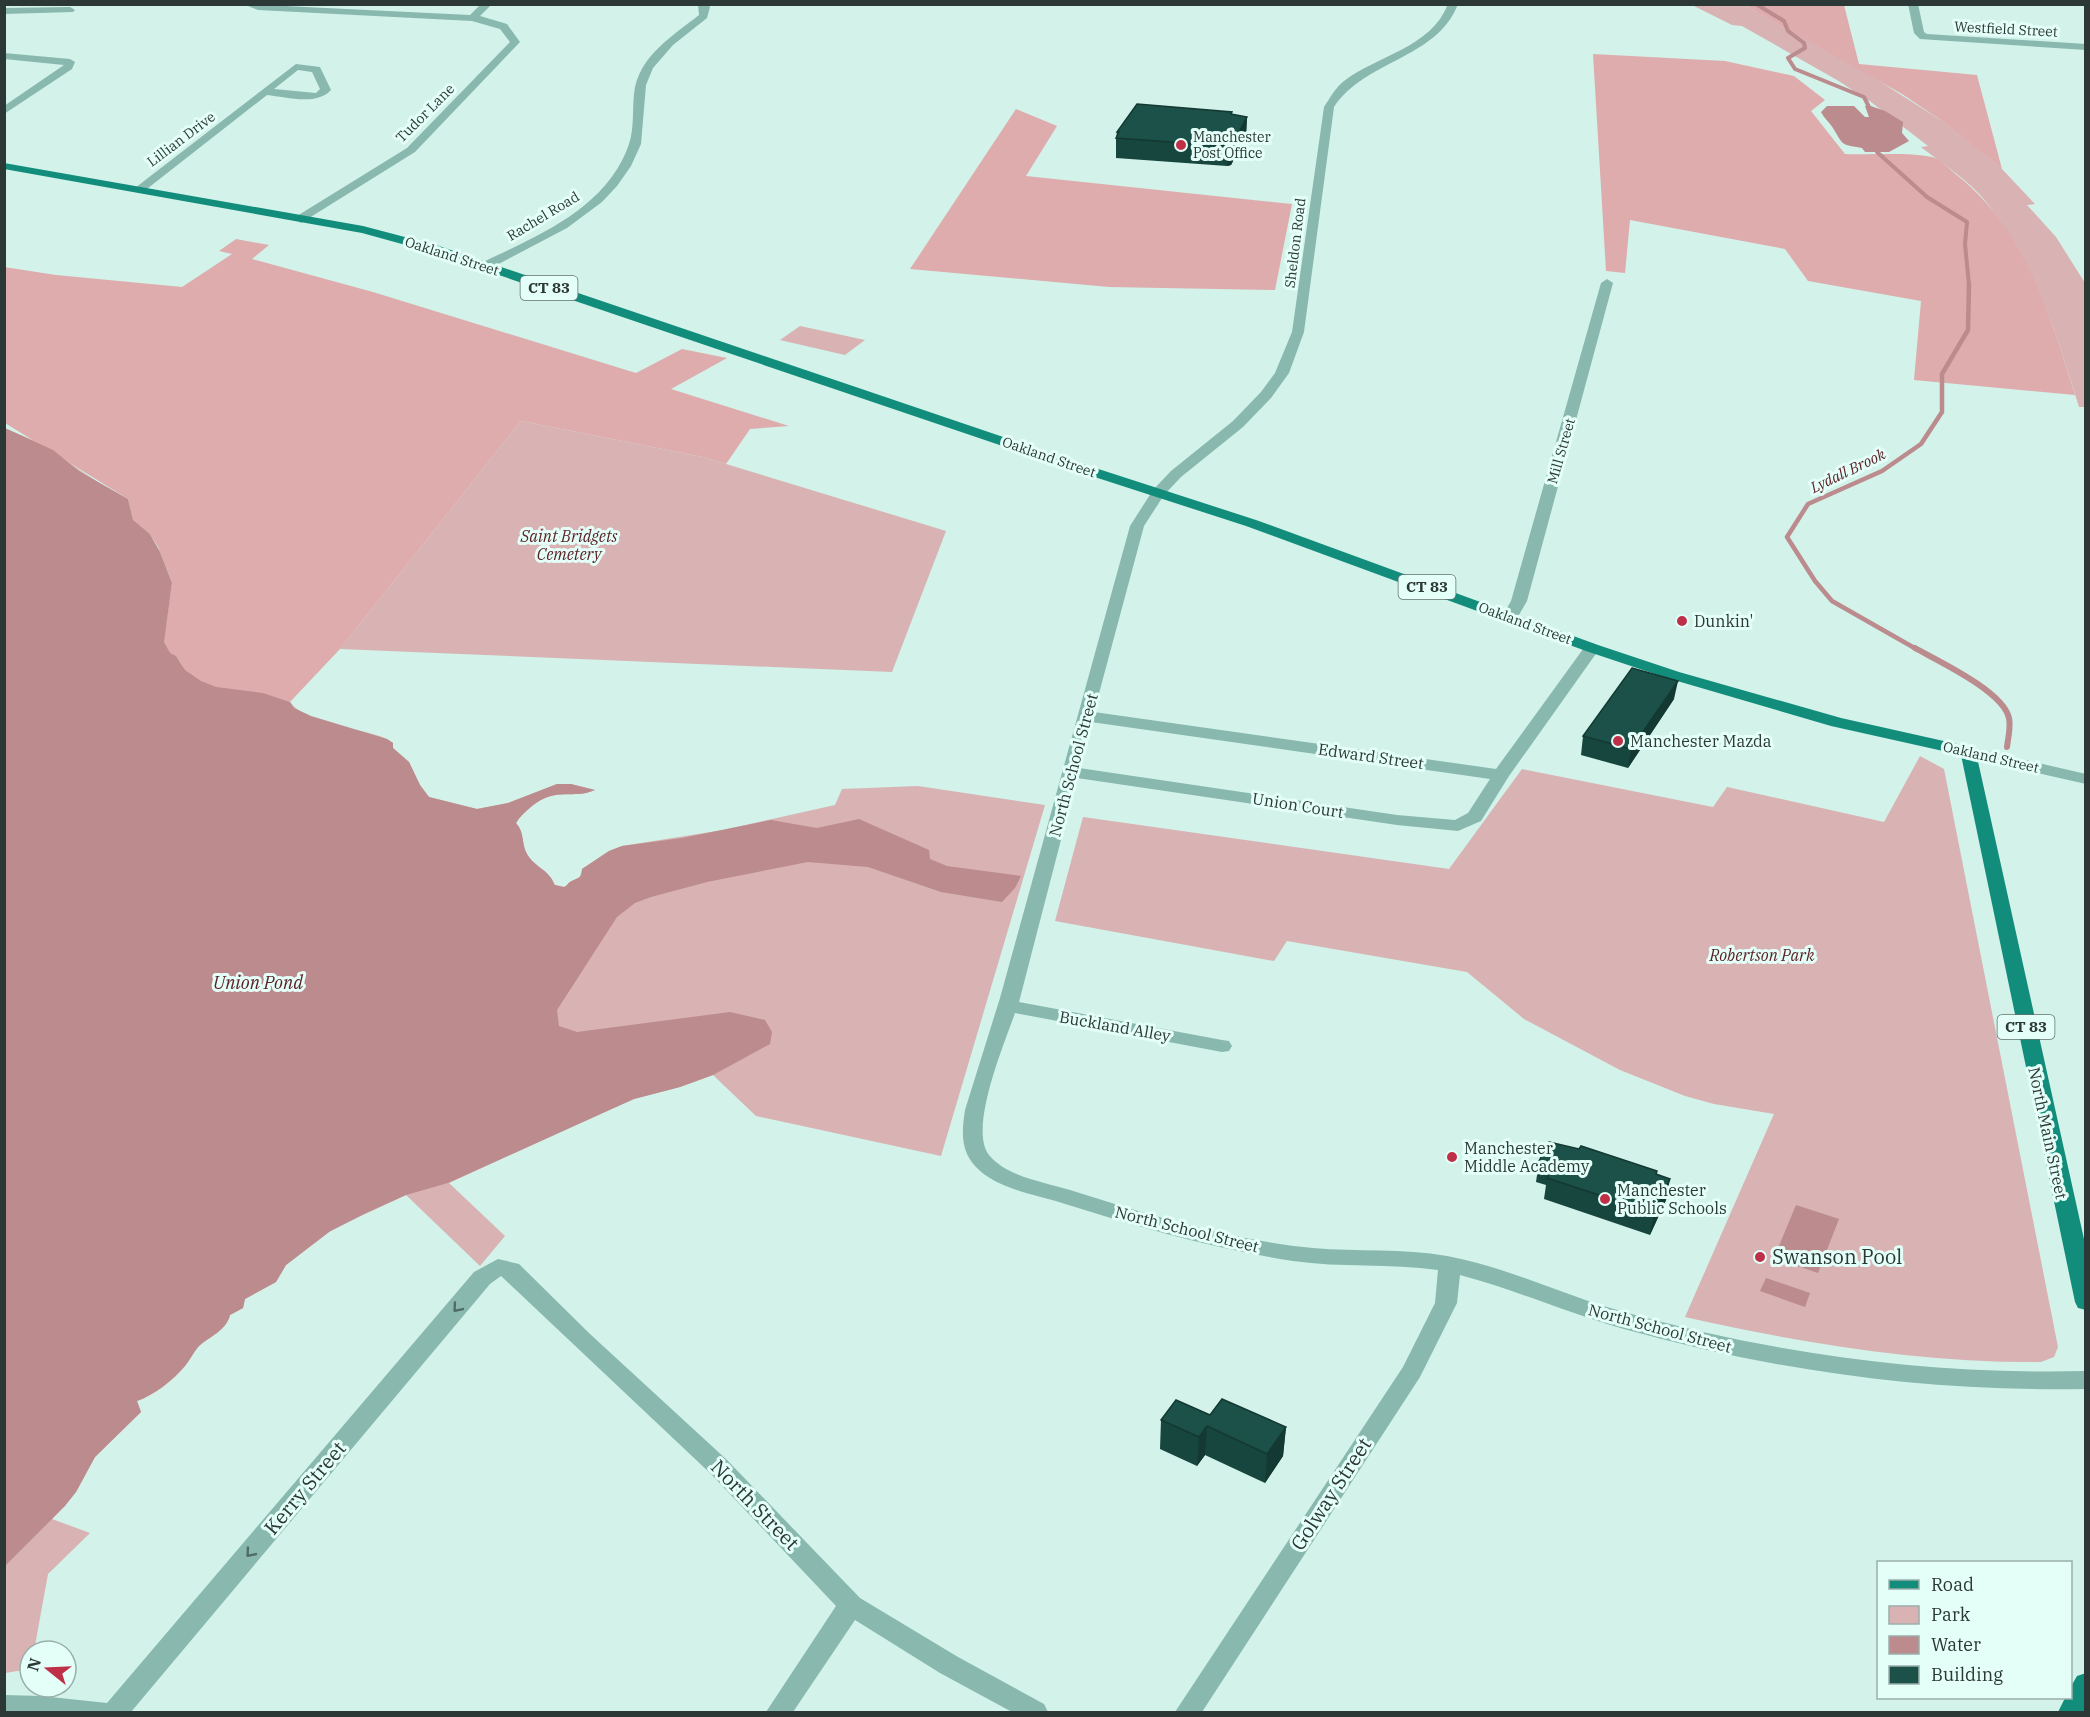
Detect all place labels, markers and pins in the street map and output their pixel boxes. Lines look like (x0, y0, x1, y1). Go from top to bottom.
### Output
place label: Manchester Post Office (1193, 128, 1271, 162)
marker: Manchester Post Office (1174, 138, 1188, 152)
place label: Dunkin' (1694, 611, 1753, 631)
marker: Dunkin' (1675, 614, 1689, 628)
place label: Manchester Mazda (1630, 731, 1772, 751)
marker: Manchester Mazda (1611, 734, 1625, 748)
place label: Manchester Middle Academy (1464, 1138, 1590, 1176)
marker: Manchester Middle Academy (1445, 1150, 1459, 1164)
place label: Manchester Public Schools (1617, 1180, 1727, 1218)
marker: Manchester Public Schools (1598, 1192, 1612, 1206)
place label: Swanson Pool (1772, 1243, 1902, 1270)
marker: Swanson Pool (1753, 1250, 1767, 1264)

